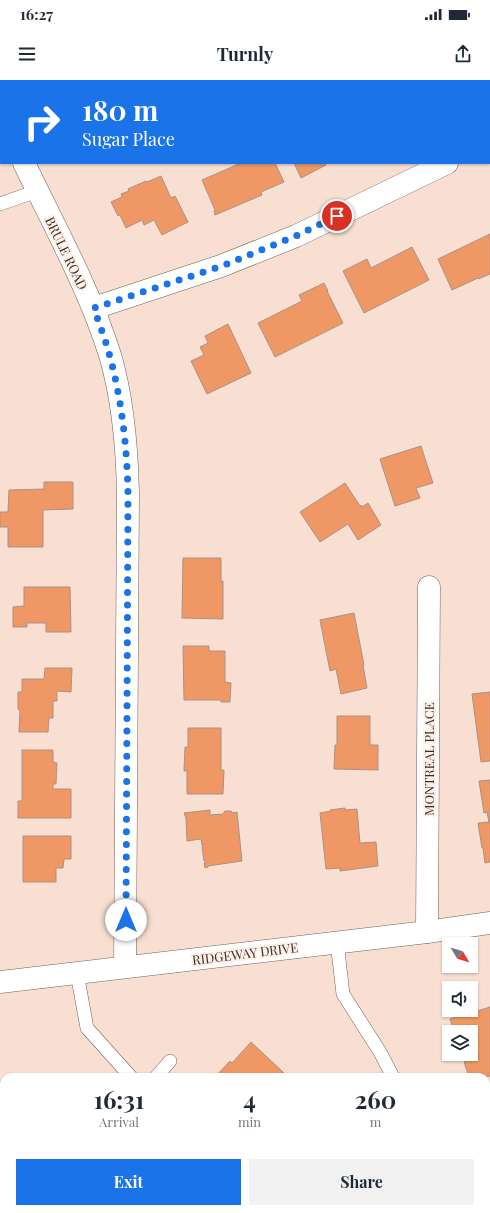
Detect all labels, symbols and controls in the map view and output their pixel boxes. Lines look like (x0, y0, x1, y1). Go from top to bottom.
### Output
text: 16:27 (20, 4, 53, 24)
text: Turnly (217, 42, 273, 66)
icon: menu (16, 43, 38, 65)
icon: share (452, 43, 474, 65)
text: 180 m (82, 91, 158, 128)
icon: right (16, 96, 68, 148)
text: Sugar Place (82, 127, 175, 151)
pin (320, 199, 354, 233)
icon: arrive (326, 205, 348, 227)
street label: BRULE ROAD (42, 214, 92, 292)
street label: MONTREAL PLACE (420, 702, 437, 816)
position arrow (105, 899, 147, 941)
north arrow (442, 937, 478, 973)
map controls (442, 937, 478, 1061)
street label: RIDGEWAY DRIVE (191, 938, 299, 968)
button: sound (442, 981, 478, 1017)
button: layers (442, 1025, 478, 1061)
text: 16:31 (94, 1083, 144, 1115)
text: 4 (243, 1083, 256, 1115)
text: 260 (355, 1083, 396, 1115)
text: Arrival (99, 1113, 139, 1130)
text: min (238, 1113, 261, 1130)
text: m (370, 1113, 381, 1130)
button: Exit (16, 1159, 241, 1205)
button: Share (249, 1159, 474, 1205)

